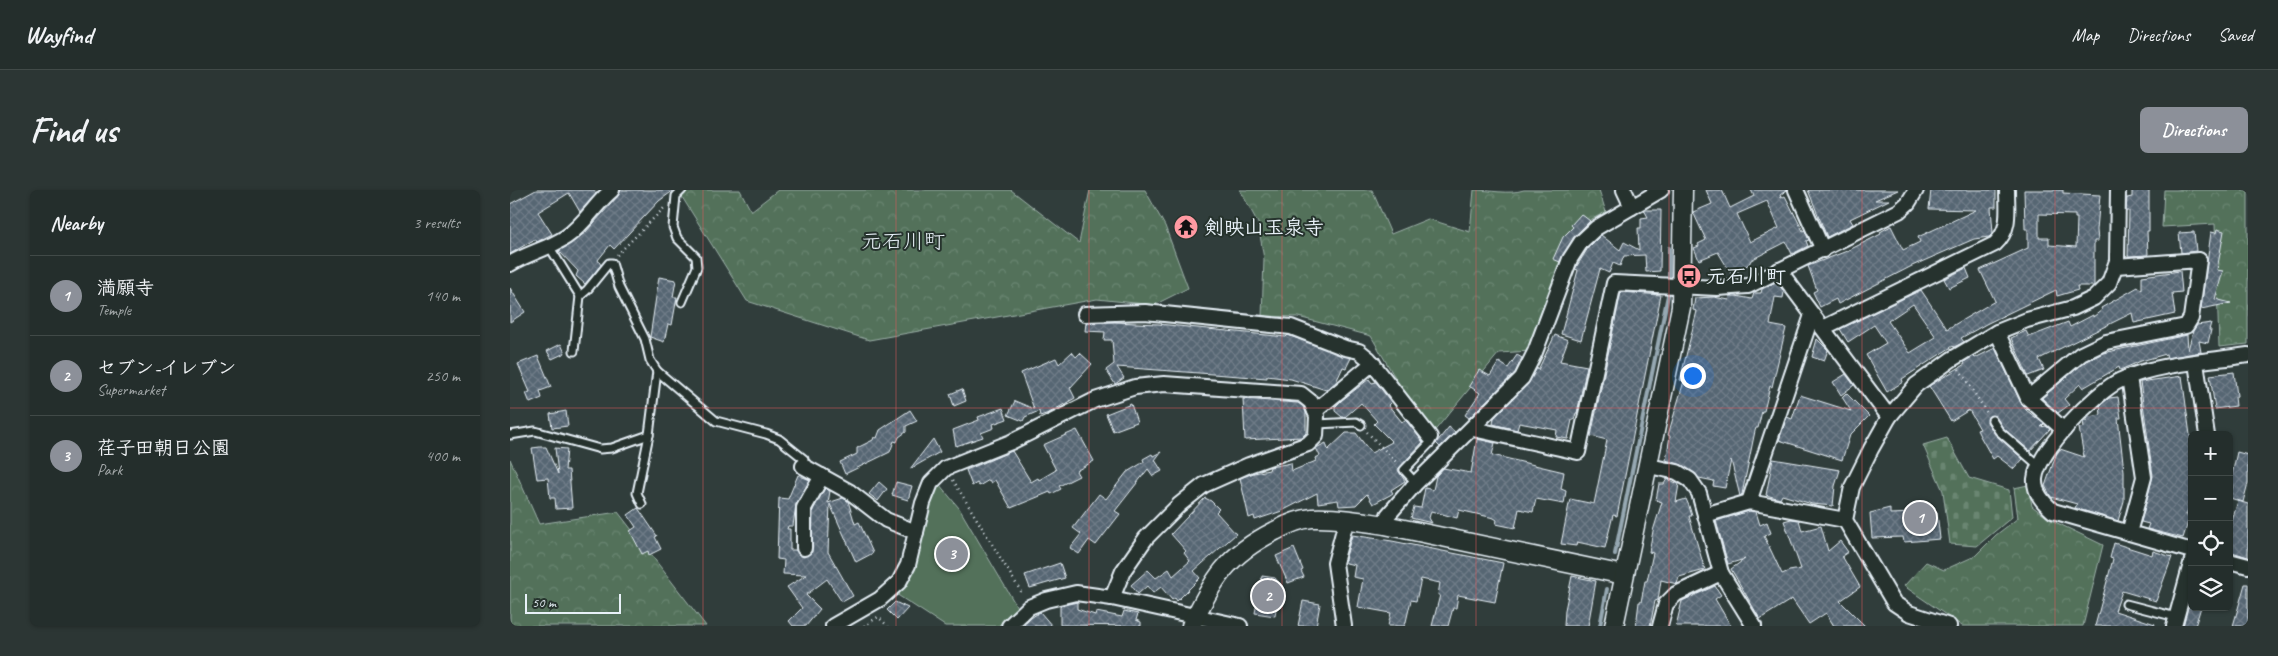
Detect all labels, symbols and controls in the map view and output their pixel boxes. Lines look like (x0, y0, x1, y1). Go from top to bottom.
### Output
text: Wayfind (25, 20, 92, 50)
text: Map (2072, 24, 2099, 46)
text: Directions (2127, 24, 2190, 46)
text: Saved (2218, 24, 2253, 46)
button: Directions (2140, 107, 2248, 153)
text: Find us (30, 108, 117, 153)
text: Nearby (50, 210, 103, 236)
text: 3 results (413, 213, 460, 233)
temple icon: 剣映山玉泉寺 (1173, 214, 1199, 240)
place label: 剣映山玉泉寺 (1204, 215, 1324, 240)
district label: 元石川町 (861, 228, 945, 254)
bus stop icon: 元石川町 (1676, 263, 1702, 289)
place label: 元石川町 (1706, 264, 1786, 289)
text: 満願寺 (97, 276, 154, 300)
text: 1 (62, 286, 70, 306)
text: 140 m (426, 286, 460, 306)
text: Temple (97, 300, 131, 320)
text: セブン-イレブン (97, 356, 236, 380)
your location (1680, 363, 1706, 389)
text: 2 (62, 366, 70, 386)
text: 250 m (426, 366, 460, 386)
text: Supermarket (97, 380, 165, 400)
map controls (2188, 431, 2233, 611)
button: + (2188, 431, 2233, 476)
text: 荏子田朝日公園 (97, 436, 230, 460)
text: 3 (62, 446, 70, 466)
text: 400 m (426, 446, 460, 466)
text: Park (97, 460, 122, 480)
button: − (2188, 476, 2233, 521)
pin: 1 (1904, 499, 1936, 537)
button: locate (2188, 521, 2233, 566)
pin: 3 (936, 535, 968, 573)
button: layers (2188, 566, 2233, 611)
pin: 2 (1252, 577, 1284, 615)
scale bar (525, 591, 621, 614)
text: 50 m (532, 594, 556, 611)

